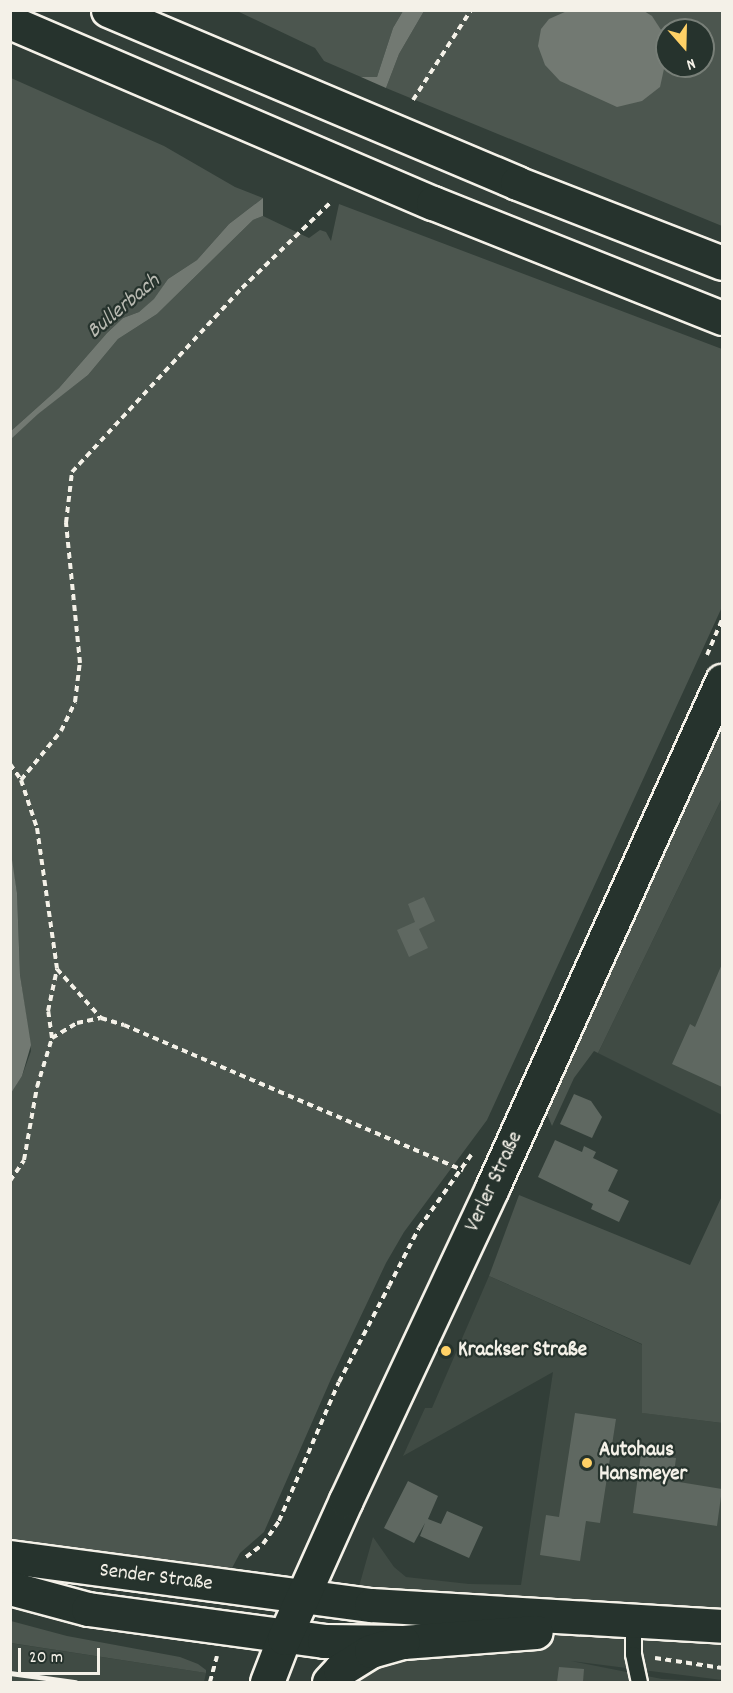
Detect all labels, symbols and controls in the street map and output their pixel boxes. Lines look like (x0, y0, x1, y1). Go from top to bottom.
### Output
north arrow (655, 18, 715, 78)
text: N (683, 51, 698, 76)
water label: Bullerbach (82, 269, 166, 345)
street label: Verler Straße (461, 1128, 529, 1236)
place label: Krackser Straße (458, 1338, 587, 1364)
marker: Krackser Straße (439, 1344, 453, 1358)
place label: Autohaus Hansmeyer (599, 1438, 687, 1488)
marker: Autohaus Hansmeyer (580, 1456, 594, 1470)
street label: Sender Straße (98, 1559, 214, 1597)
scale bar (21, 1636, 104, 1674)
text: 20 m (29, 1646, 63, 1671)

